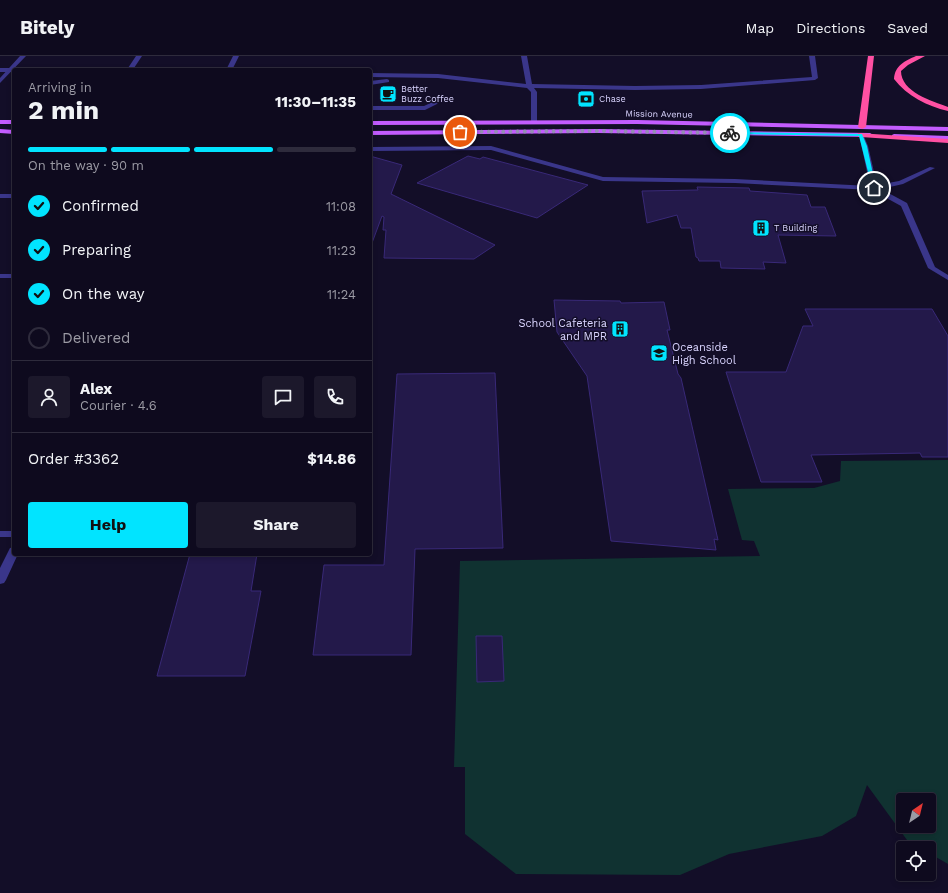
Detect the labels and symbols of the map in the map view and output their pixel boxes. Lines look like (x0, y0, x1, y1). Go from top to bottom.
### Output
cafe icon: Better Buzz Coffee (378, 84, 398, 104)
place label: Better Buzz Coffee (401, 84, 454, 104)
bank icon: Chase (576, 89, 596, 109)
place label: Chase (599, 94, 626, 104)
street label: Mission Avenue (625, 108, 693, 120)
courier (710, 113, 750, 153)
pin (443, 115, 477, 149)
pin (857, 171, 891, 205)
building icon: T Building (751, 218, 771, 238)
place label: T Building (774, 223, 817, 233)
place label: School Cafeteria and MPR (518, 317, 607, 343)
building icon: School Cafeteria and MPR (610, 319, 630, 339)
place label: Oceanside High School (672, 341, 737, 367)
school or university icon: Oceanside High School (649, 343, 669, 363)
north arrow (896, 793, 936, 833)

